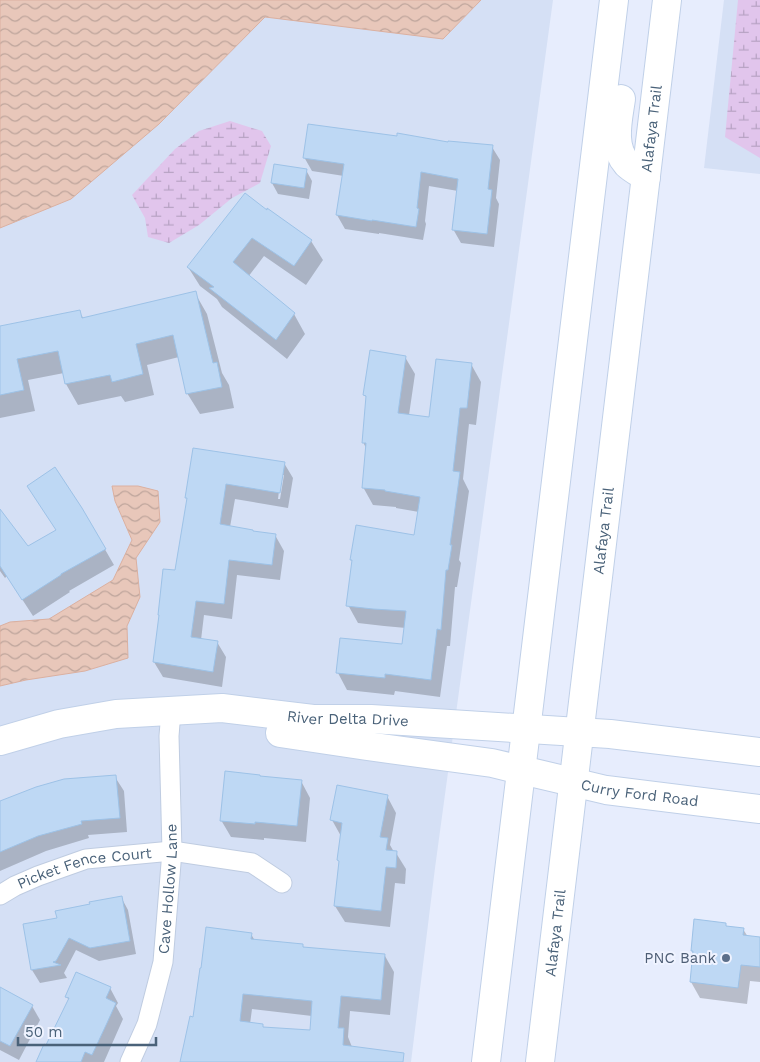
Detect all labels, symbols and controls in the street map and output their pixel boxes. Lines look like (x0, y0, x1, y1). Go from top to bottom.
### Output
street label: Alafaya Trail (637, 84, 666, 173)
street label: Alafaya Trail (589, 486, 618, 575)
street label: River Delta Drive (286, 707, 409, 730)
street label: Curry Ford Road (579, 775, 699, 810)
street label: Cave Hollow Lane (155, 823, 181, 955)
street label: Picket Fence Court (14, 844, 153, 893)
street label: Alafaya Trail (541, 888, 570, 978)
place label: PNC Bank (644, 949, 716, 967)
marker: PNC Bank (720, 952, 732, 964)
scale bar (18, 1014, 155, 1046)
text: 50 m (25, 1023, 62, 1041)

